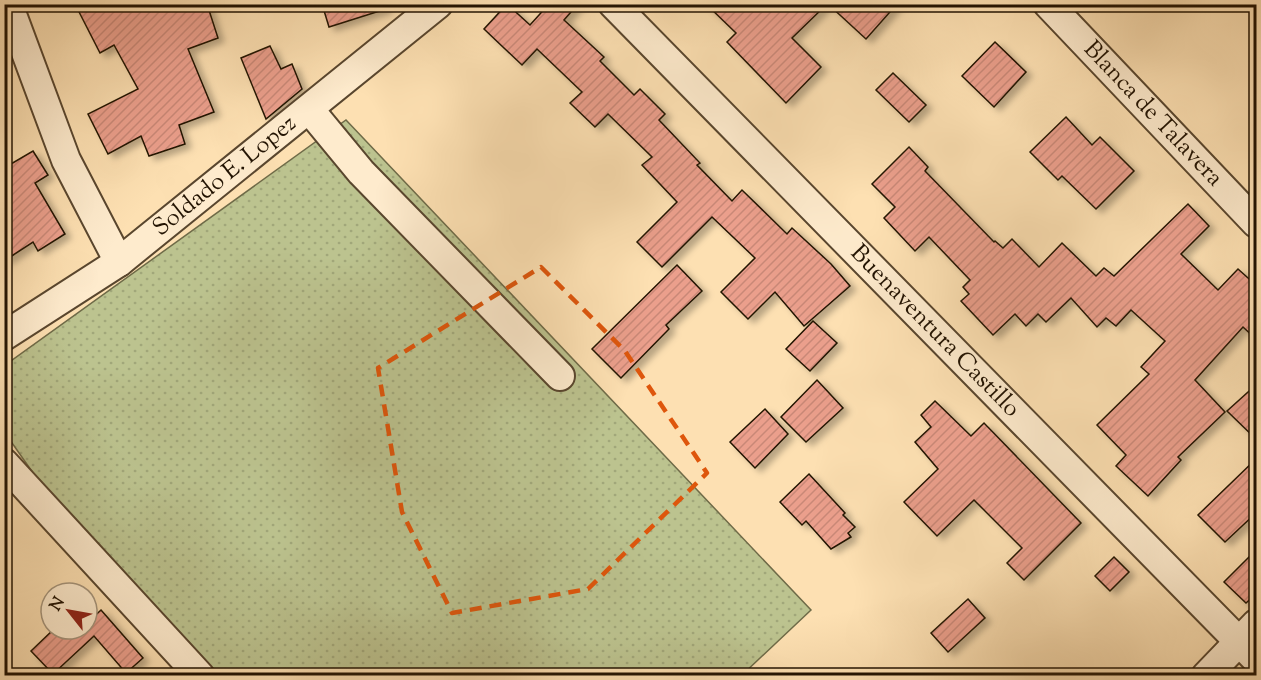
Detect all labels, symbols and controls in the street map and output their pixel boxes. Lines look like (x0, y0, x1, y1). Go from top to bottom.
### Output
street label: Blanca de Talavera (1075, 34, 1230, 195)
street label: Soldado E. Lopez (146, 108, 304, 245)
street label: Buenaventura Castillo (842, 238, 1027, 426)
north arrow (39, 581, 99, 641)
text: N (45, 593, 72, 616)

